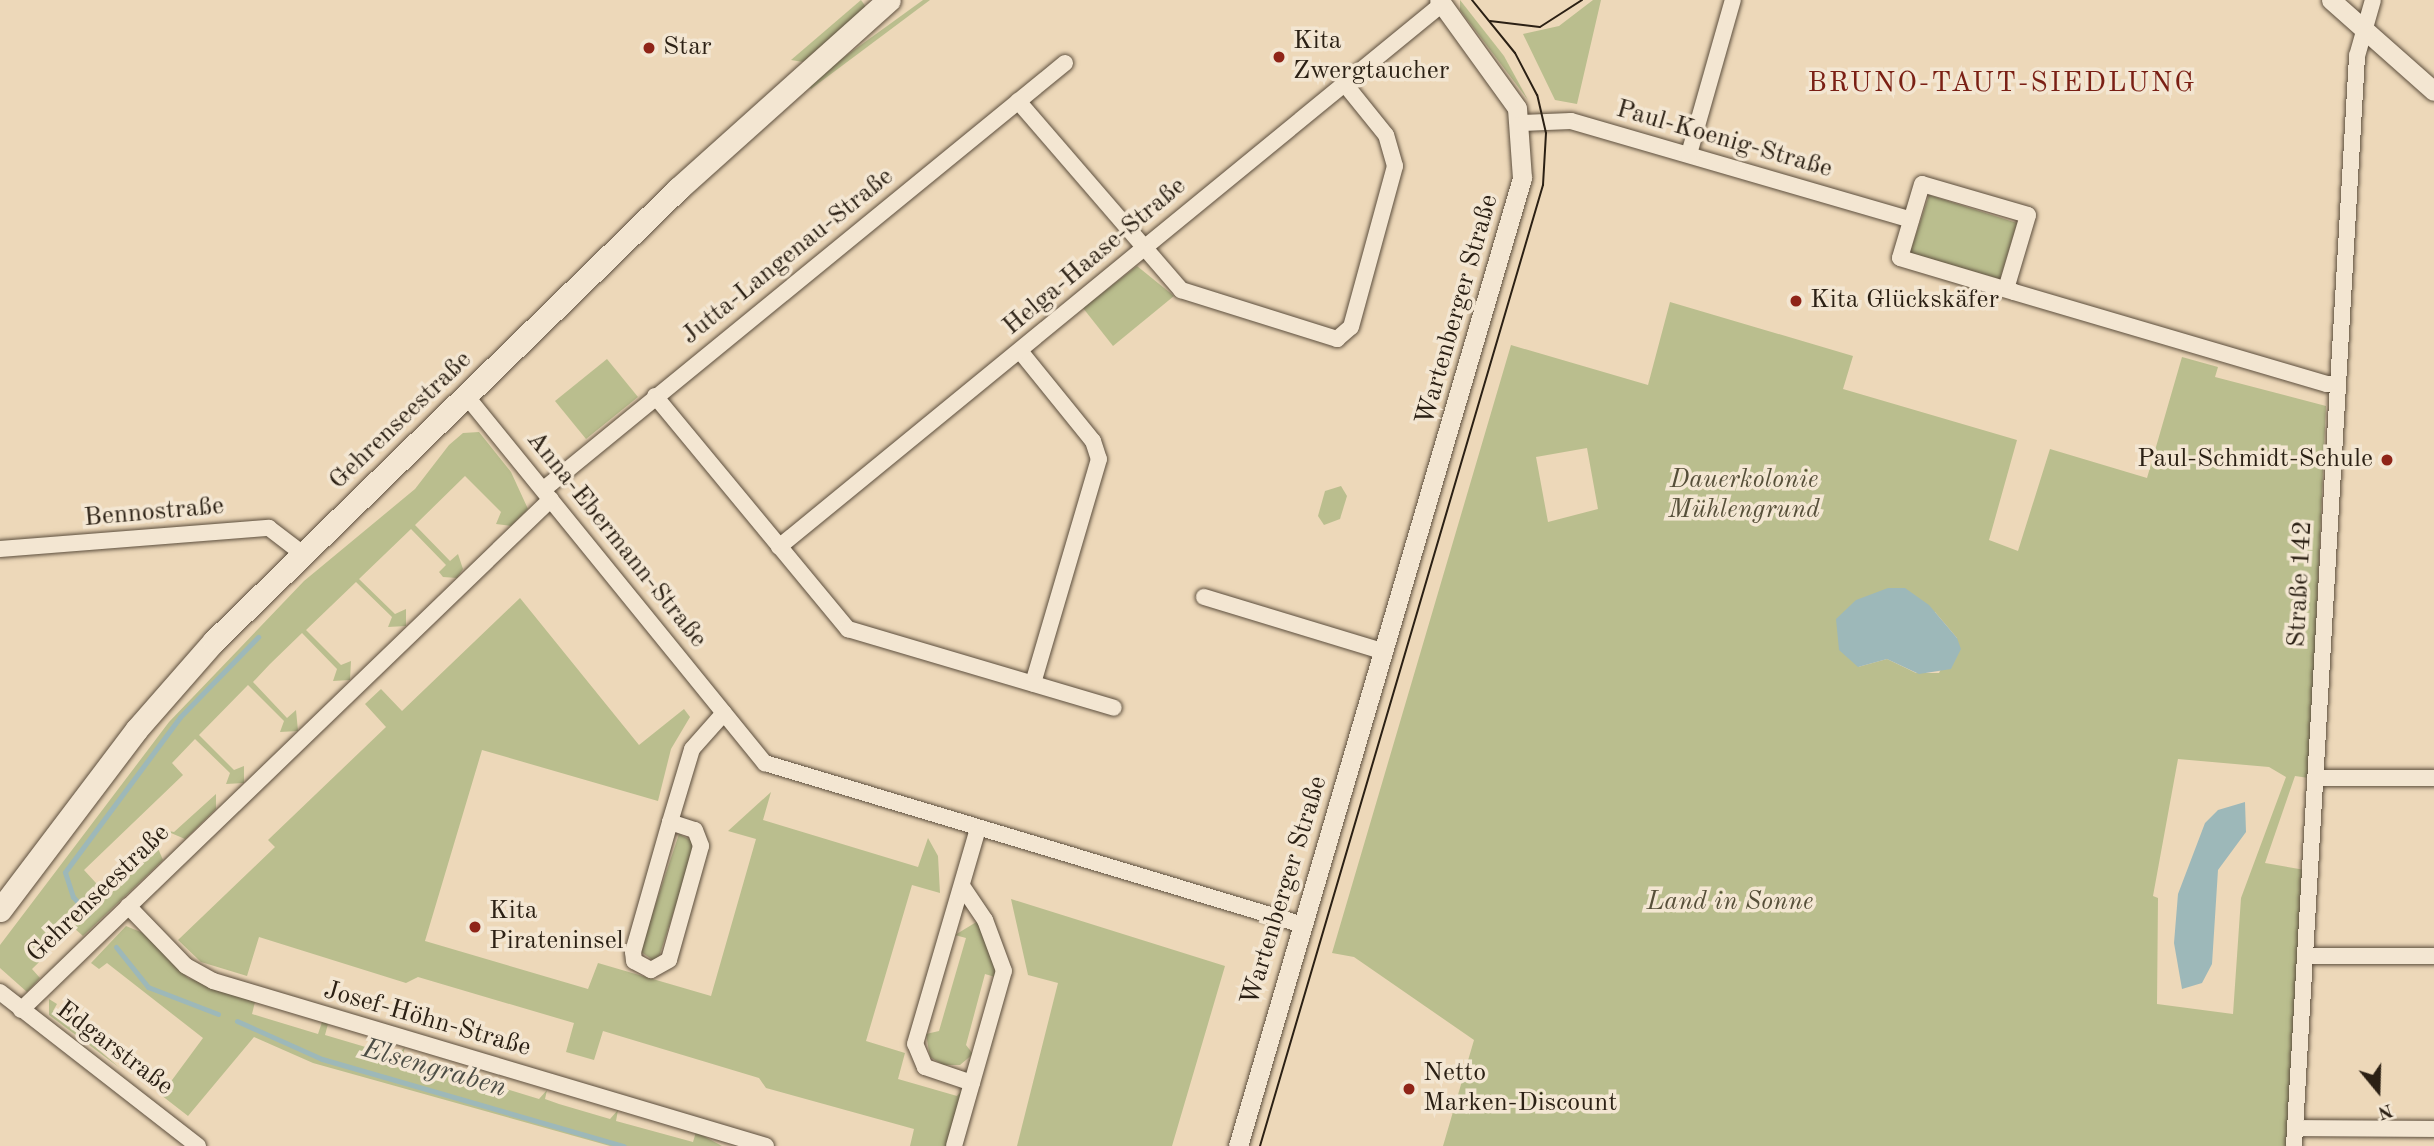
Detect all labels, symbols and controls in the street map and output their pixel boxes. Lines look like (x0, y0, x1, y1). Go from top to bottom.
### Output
place label: Kita Zwergtaucher (1293, 26, 1449, 88)
place label: Star (663, 32, 712, 64)
marker: Star (641, 40, 657, 56)
marker: Kita Zwergtaucher (1271, 49, 1287, 65)
district label: BRUNO-TAUT-SIEDLUNG (1810, 67, 2194, 101)
street label: Paul-Koenig-Straße (1612, 94, 1836, 186)
street label: Jutta-Langenau-Straße (676, 162, 900, 352)
street label: Helga-Haase-Straße (997, 171, 1193, 343)
street label: Wartenberger Straße (1410, 191, 1506, 429)
place label: Kita Glückskäfer (1810, 285, 1999, 317)
marker: Kita Glückskäfer (1788, 293, 1804, 309)
street label: Gehrenseestraße (323, 345, 479, 497)
street label: Anna-Ebermann-Straße (519, 425, 713, 655)
place label: Paul-Schmidt-Schule (2137, 444, 2373, 476)
marker: Paul-Schmidt-Schule (2379, 452, 2395, 468)
park label: Dauerkolonie Mühlengrund (1668, 465, 1820, 526)
street label: Bennostraße (83, 491, 225, 535)
street label: Straße 142 (2282, 520, 2320, 648)
street label: Wartenberger Straße (1235, 772, 1335, 1010)
street label: Gehrenseestraße (21, 818, 177, 970)
park label: Land in Sonne (1647, 887, 1813, 919)
place label: Kita Pirateninsel (489, 896, 624, 958)
marker: Kita Pirateninsel (467, 919, 483, 935)
street label: Josef-Höhn-Straße (320, 976, 534, 1064)
street label: Edgarstraße (49, 995, 179, 1103)
water label: Elsengraben (358, 1032, 510, 1106)
north arrow (2343, 1055, 2413, 1125)
place label: Netto Marken-Discount (1423, 1058, 1617, 1120)
marker: Netto Marken-Discount (1401, 1081, 1417, 1097)
text: N (2375, 1099, 2395, 1122)

